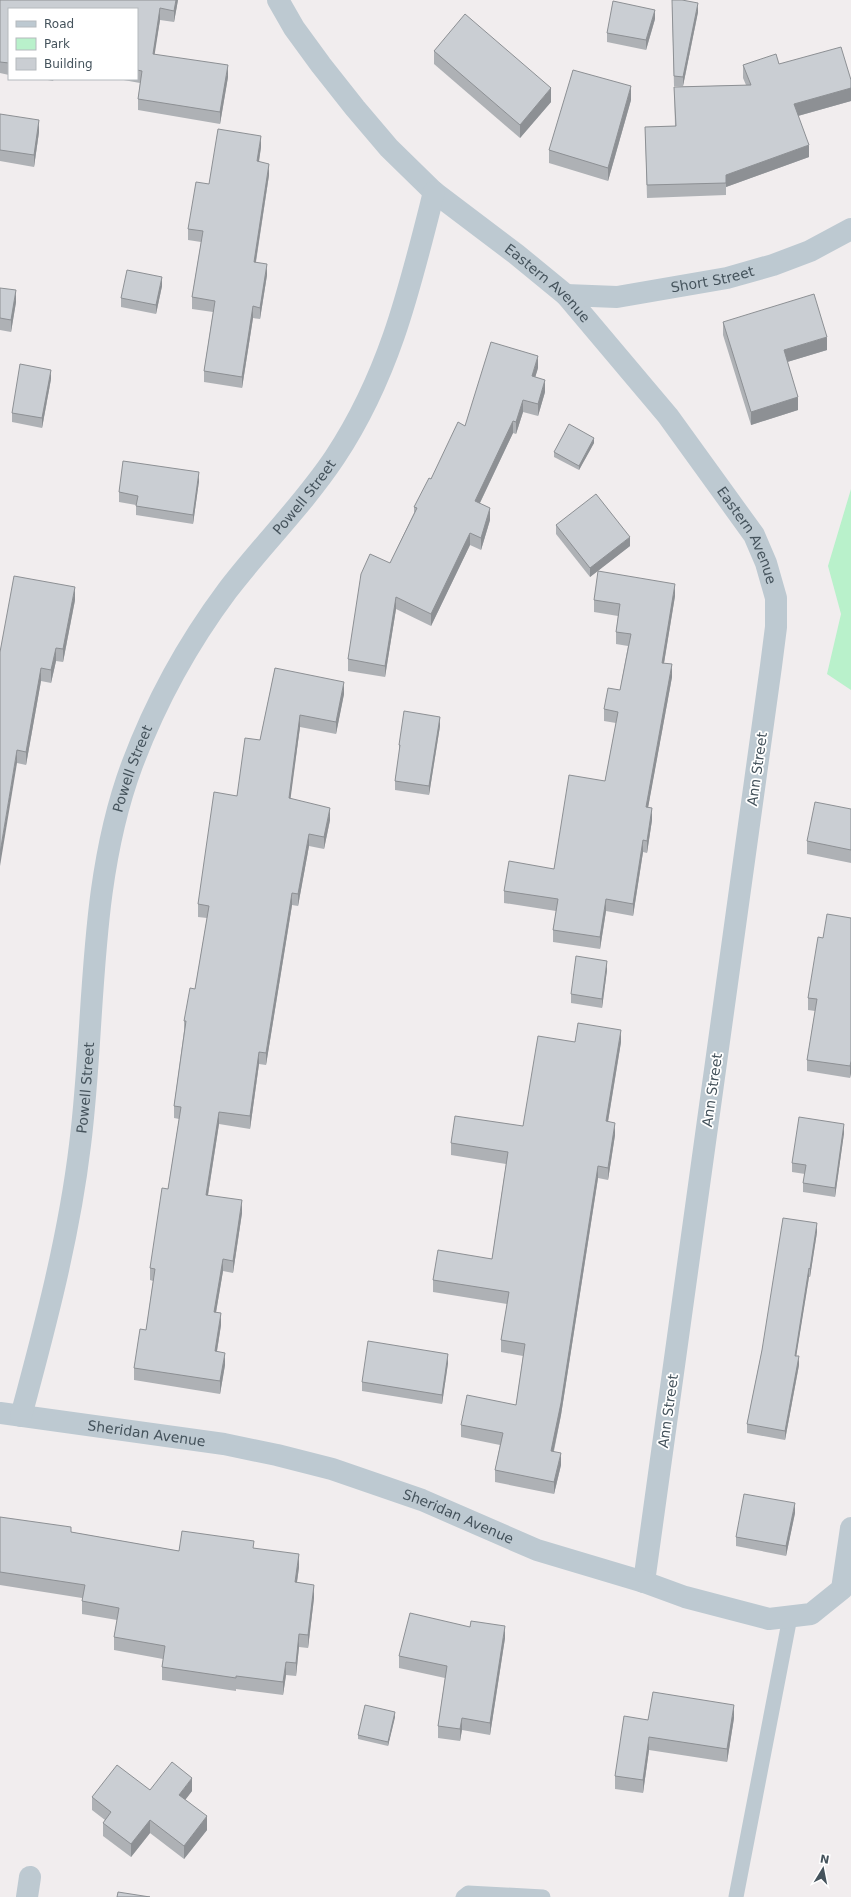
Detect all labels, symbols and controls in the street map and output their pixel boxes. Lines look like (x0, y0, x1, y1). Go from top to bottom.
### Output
legend (8, 8, 138, 80)
text: Road (44, 17, 74, 31)
text: Park (44, 37, 70, 51)
text: Building (44, 57, 93, 71)
street label: Eastern Avenue (502, 240, 593, 325)
street label: Short Street (669, 263, 756, 296)
street label: Powell Street (269, 456, 339, 538)
street label: Eastern Avenue (714, 484, 780, 586)
street label: Powell Street (110, 722, 156, 814)
street label: Ann Street (744, 731, 770, 807)
street label: Powell Street (73, 1041, 97, 1134)
street label: Ann Street (699, 1052, 725, 1128)
street label: Ann Street (655, 1373, 681, 1449)
street label: Sheridan Avenue (87, 1417, 207, 1449)
street label: Sheridan Avenue (401, 1486, 516, 1547)
north arrow (803, 1849, 843, 1889)
text: N (819, 1852, 830, 1867)

